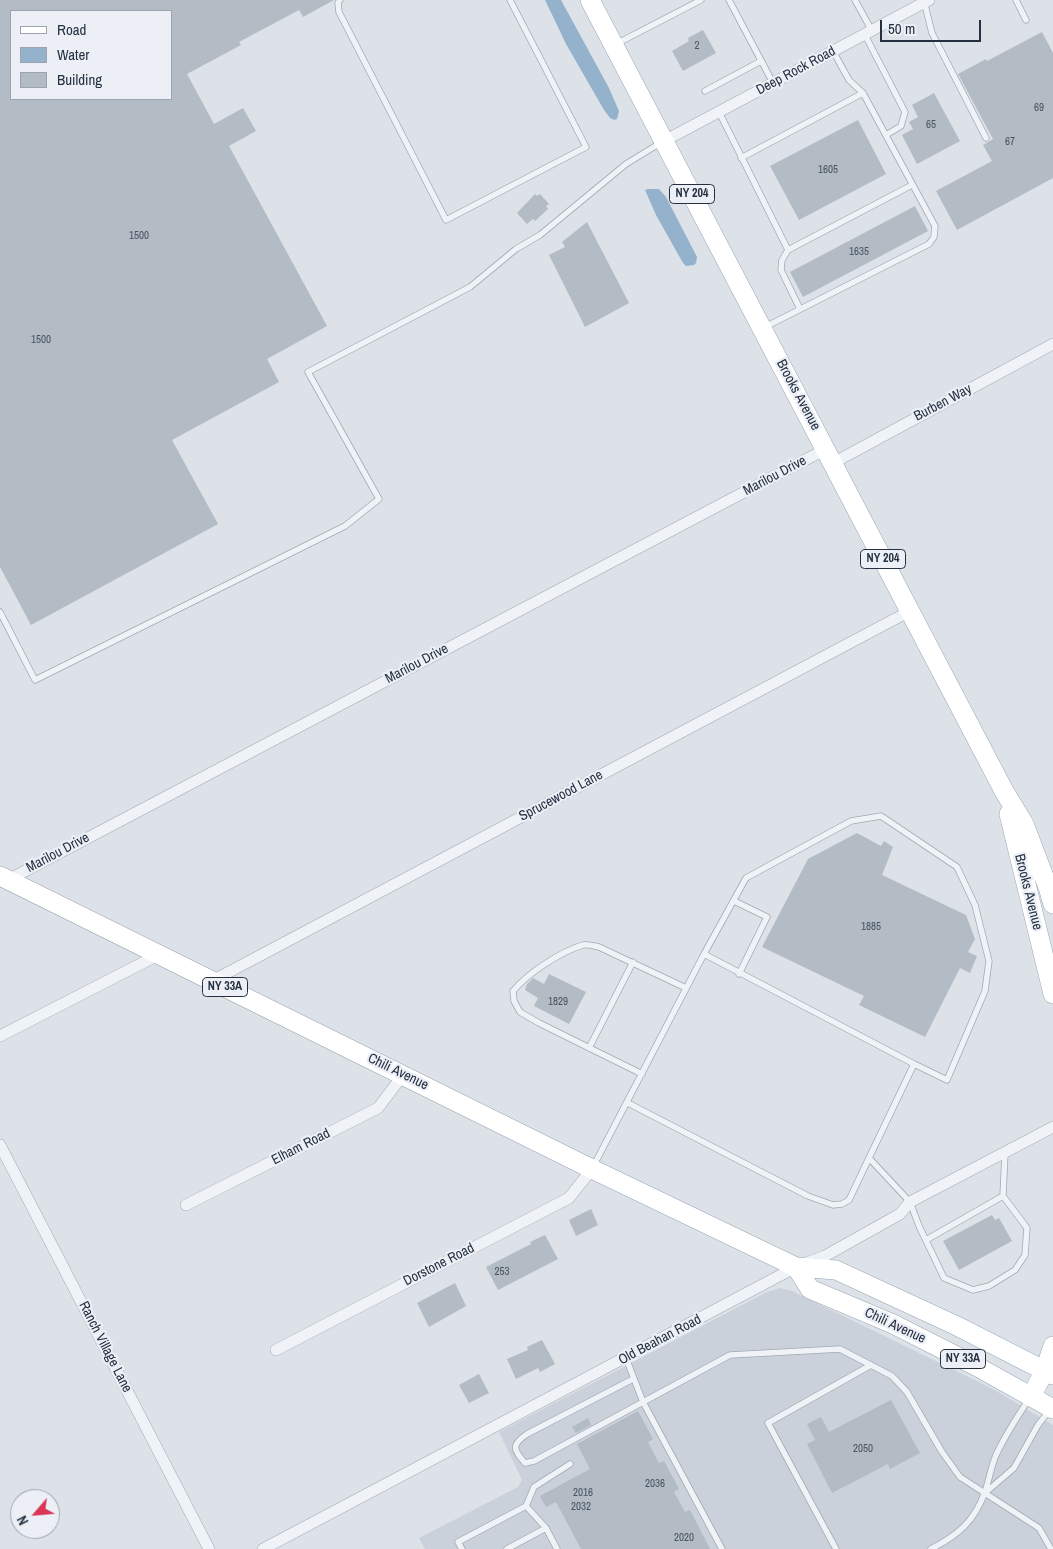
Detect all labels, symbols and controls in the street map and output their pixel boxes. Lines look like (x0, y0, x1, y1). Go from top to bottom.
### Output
legend (10, 10, 172, 100)
scale bar (883, 10, 984, 42)
text: 50 m (888, 18, 915, 39)
text: Road (57, 19, 86, 40)
house number: 2 (694, 39, 700, 53)
street label: Deep Rock Road (753, 43, 839, 99)
text: Water (57, 44, 89, 65)
text: Building (57, 69, 102, 90)
house number: 69 (1034, 101, 1044, 115)
house number: 65 (926, 118, 936, 132)
house number: 67 (1005, 135, 1015, 149)
house number: 1605 (818, 163, 838, 177)
road number: NY 204 (670, 184, 714, 203)
house number: 1500 (129, 229, 149, 243)
house number: 1635 (849, 245, 869, 259)
house number: 1500 (31, 333, 51, 347)
street label: Brooks Avenue (772, 357, 824, 433)
street label: Burben Way (911, 381, 975, 425)
street label: Marilou Drive (741, 452, 809, 500)
road number: NY 204 (860, 550, 906, 568)
street label: Marilou Drive (383, 640, 451, 688)
street label: Sprucewood Lane (516, 767, 606, 825)
street label: Marilou Drive (24, 829, 92, 877)
street label: Brooks Avenue (1010, 852, 1046, 932)
house number: 1885 (861, 920, 881, 934)
road number: NY 33A (202, 978, 248, 996)
house number: 1829 (548, 995, 568, 1009)
street label: Chili Avenue (365, 1050, 431, 1094)
street label: Elham Road (269, 1125, 333, 1169)
street label: Dorstone Road (401, 1240, 477, 1290)
house number: 253 (494, 1265, 510, 1279)
street label: Ranch Village Lane (75, 1299, 135, 1395)
street label: Chili Avenue (862, 1305, 928, 1347)
street label: Old Beahan Road (616, 1311, 704, 1369)
road number: NY 33A (940, 1350, 986, 1368)
house number: 2050 (853, 1442, 873, 1456)
house number: 2036 (645, 1477, 665, 1491)
house number: 2016 (573, 1486, 593, 1500)
north arrow (10, 1489, 60, 1539)
house number: 2032 (571, 1500, 591, 1514)
text: N (13, 1513, 32, 1528)
house number: 2020 (674, 1531, 694, 1545)

